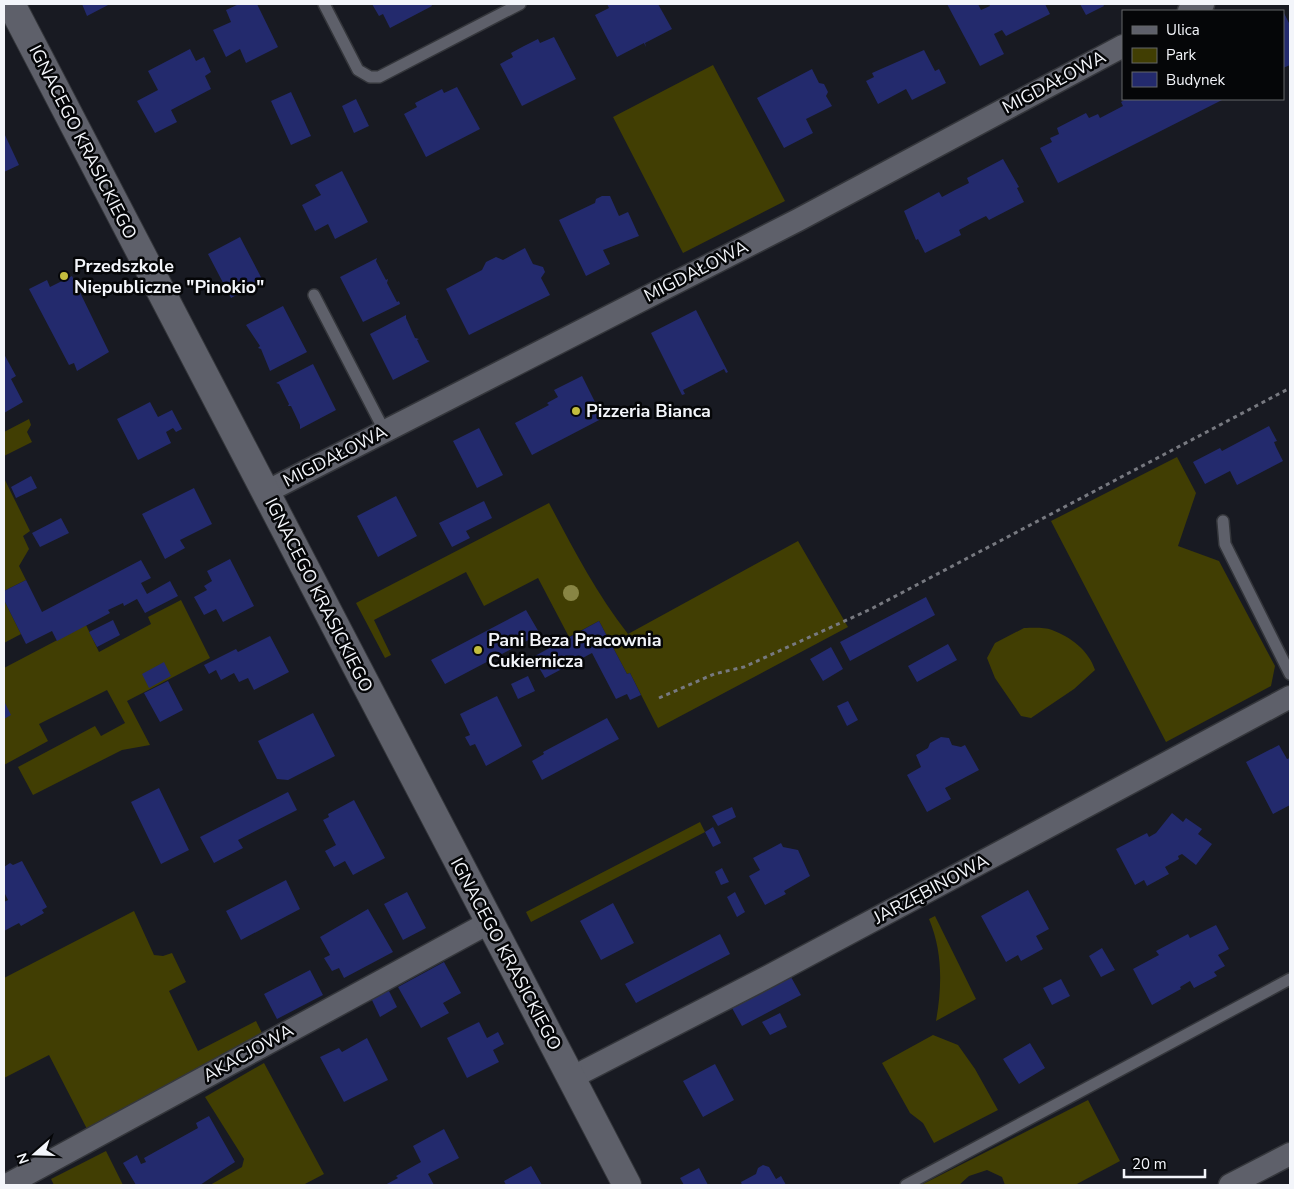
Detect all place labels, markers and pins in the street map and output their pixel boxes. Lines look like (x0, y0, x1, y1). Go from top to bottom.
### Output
place label: Przedszkole Niepubliczne "Pinokio" (74, 254, 264, 299)
marker: Przedszkole Niepubliczne "Pinokio" (58, 270, 70, 282)
place label: Pizzeria Bianca (586, 399, 711, 423)
marker: Pizzeria Bianca (570, 405, 582, 417)
place label: Pani Beza Pracownia Cukiernicza (488, 628, 662, 673)
marker: Pani Beza Pracownia Cukiernicza (472, 644, 484, 656)

